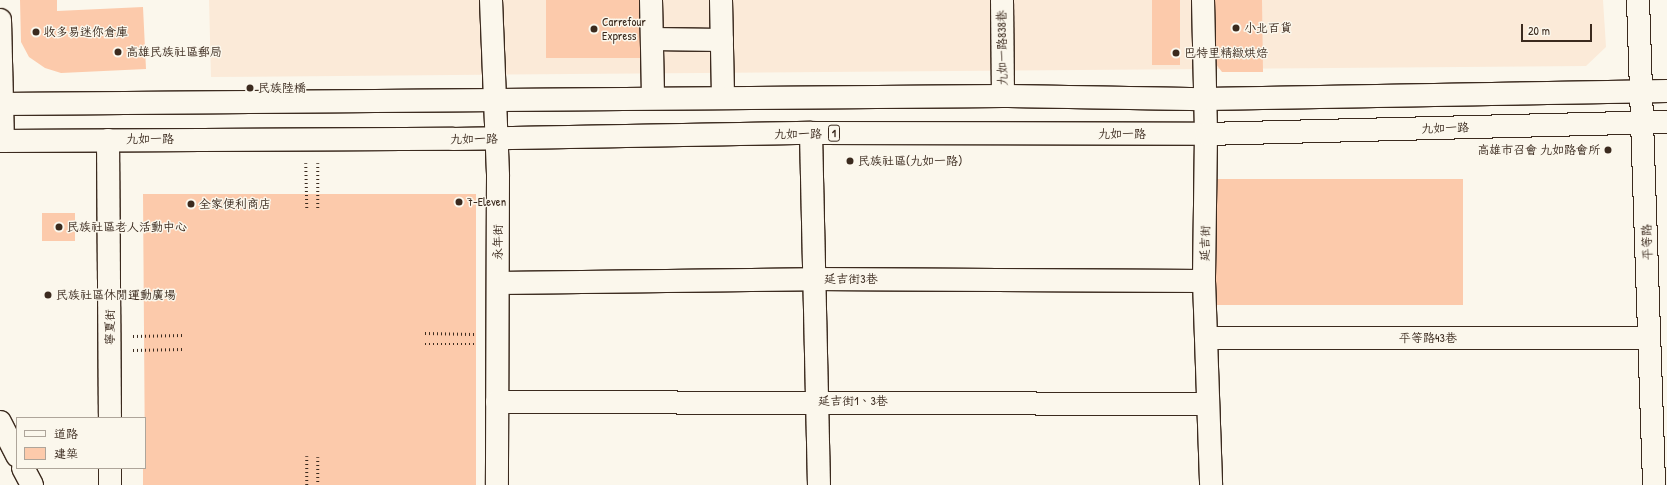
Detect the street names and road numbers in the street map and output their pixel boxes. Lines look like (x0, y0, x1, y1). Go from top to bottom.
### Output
street label: 九如一路838巷 (994, 10, 1010, 86)
street label: 九如一路 (1421, 120, 1469, 136)
road number: 1 (828, 124, 840, 142)
street label: 九如一路 (774, 126, 822, 142)
street label: 九如一路 (1098, 127, 1146, 141)
street label: 九如一路 (450, 131, 498, 147)
street label: 九如一路 (126, 132, 174, 146)
street label: 永年街 (491, 224, 505, 260)
street label: 平等路 (1639, 224, 1655, 260)
street label: 延吉街 (1197, 225, 1213, 261)
street label: 延吉街3巷 (824, 272, 878, 286)
street label: 寧夏街 (103, 309, 117, 345)
street label: 平等路43巷 (1399, 331, 1457, 345)
street label: 延吉街1、3巷 (818, 394, 888, 408)

